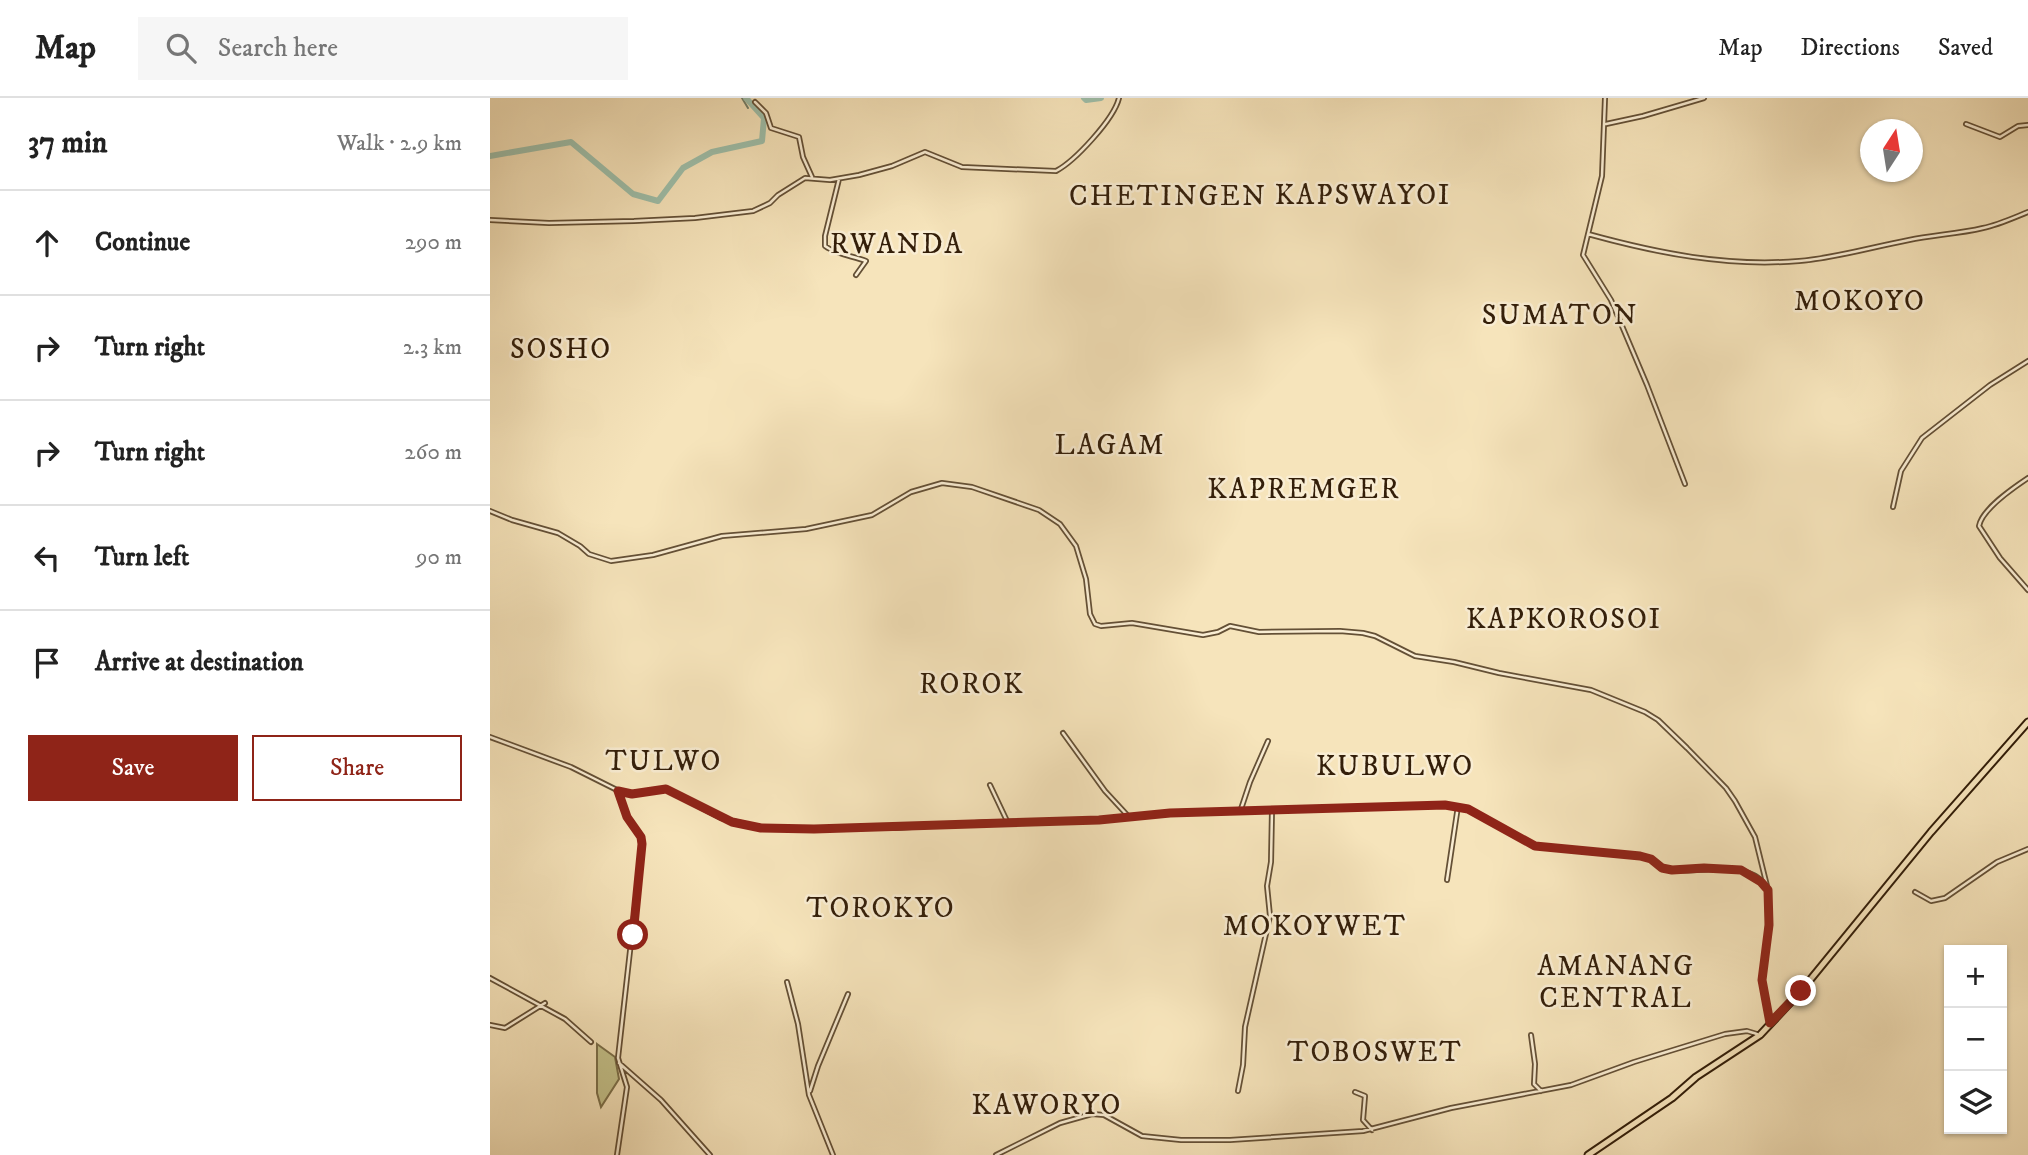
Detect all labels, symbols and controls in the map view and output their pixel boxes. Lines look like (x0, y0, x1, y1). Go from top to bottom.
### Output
search box (138, 17, 628, 80)
text: Map (35, 28, 96, 69)
icon: search (162, 29, 200, 67)
text: Search here (218, 32, 338, 65)
text: Map (1718, 33, 1763, 63)
text: Directions (1801, 33, 1900, 63)
text: Saved (1938, 33, 1993, 63)
north arrow (1860, 119, 1923, 182)
text: 37 min (28, 125, 107, 162)
text: Walk · 2.9 km (337, 129, 462, 158)
district label: KAPSWAYOI (1275, 178, 1451, 213)
district label: CHETINGEN (1069, 179, 1267, 214)
icon: ahead (28, 224, 66, 262)
text: Continue (95, 226, 190, 259)
district label: RWANDA (830, 227, 964, 262)
text: 290 m (405, 228, 462, 257)
district label: MOKOYO (1794, 284, 1926, 319)
district label: SUMATON (1482, 298, 1638, 333)
icon: right (28, 329, 66, 367)
text: Turn right (95, 331, 205, 364)
district label: SOSHO (510, 332, 612, 367)
text: 2.3 km (403, 333, 462, 362)
district label: LAGAM (1054, 428, 1166, 463)
icon: right (28, 434, 66, 472)
text: Turn right (95, 436, 205, 469)
text: 260 m (404, 438, 462, 467)
district label: KAPREMGER (1207, 472, 1401, 507)
icon: left (28, 539, 66, 577)
text: Turn left (95, 541, 189, 574)
text: 90 m (416, 543, 462, 572)
district label: KAPKOROSOI (1466, 602, 1662, 637)
icon: arrive (28, 644, 66, 682)
text: Arrive at destination (95, 646, 304, 679)
district label: ROROK (919, 667, 1025, 702)
button: Save (28, 735, 238, 801)
button: Share (252, 735, 462, 801)
district label: TULWO (606, 744, 722, 779)
district label: KUBULWO (1316, 749, 1474, 784)
district label: TOROKYO (806, 891, 956, 926)
district label: MOKOYWET (1223, 909, 1407, 944)
route start (617, 919, 648, 950)
map controls (1944, 945, 2007, 1134)
button: + (1944, 945, 2007, 1008)
district label: AMANANG CENTRAL (1537, 949, 1695, 1016)
route end (1785, 975, 1816, 1006)
button: − (1944, 1008, 2007, 1071)
district label: TOBOSWET (1287, 1035, 1463, 1070)
button: layers (1944, 1071, 2007, 1134)
district label: KAWORYO (972, 1088, 1122, 1123)

